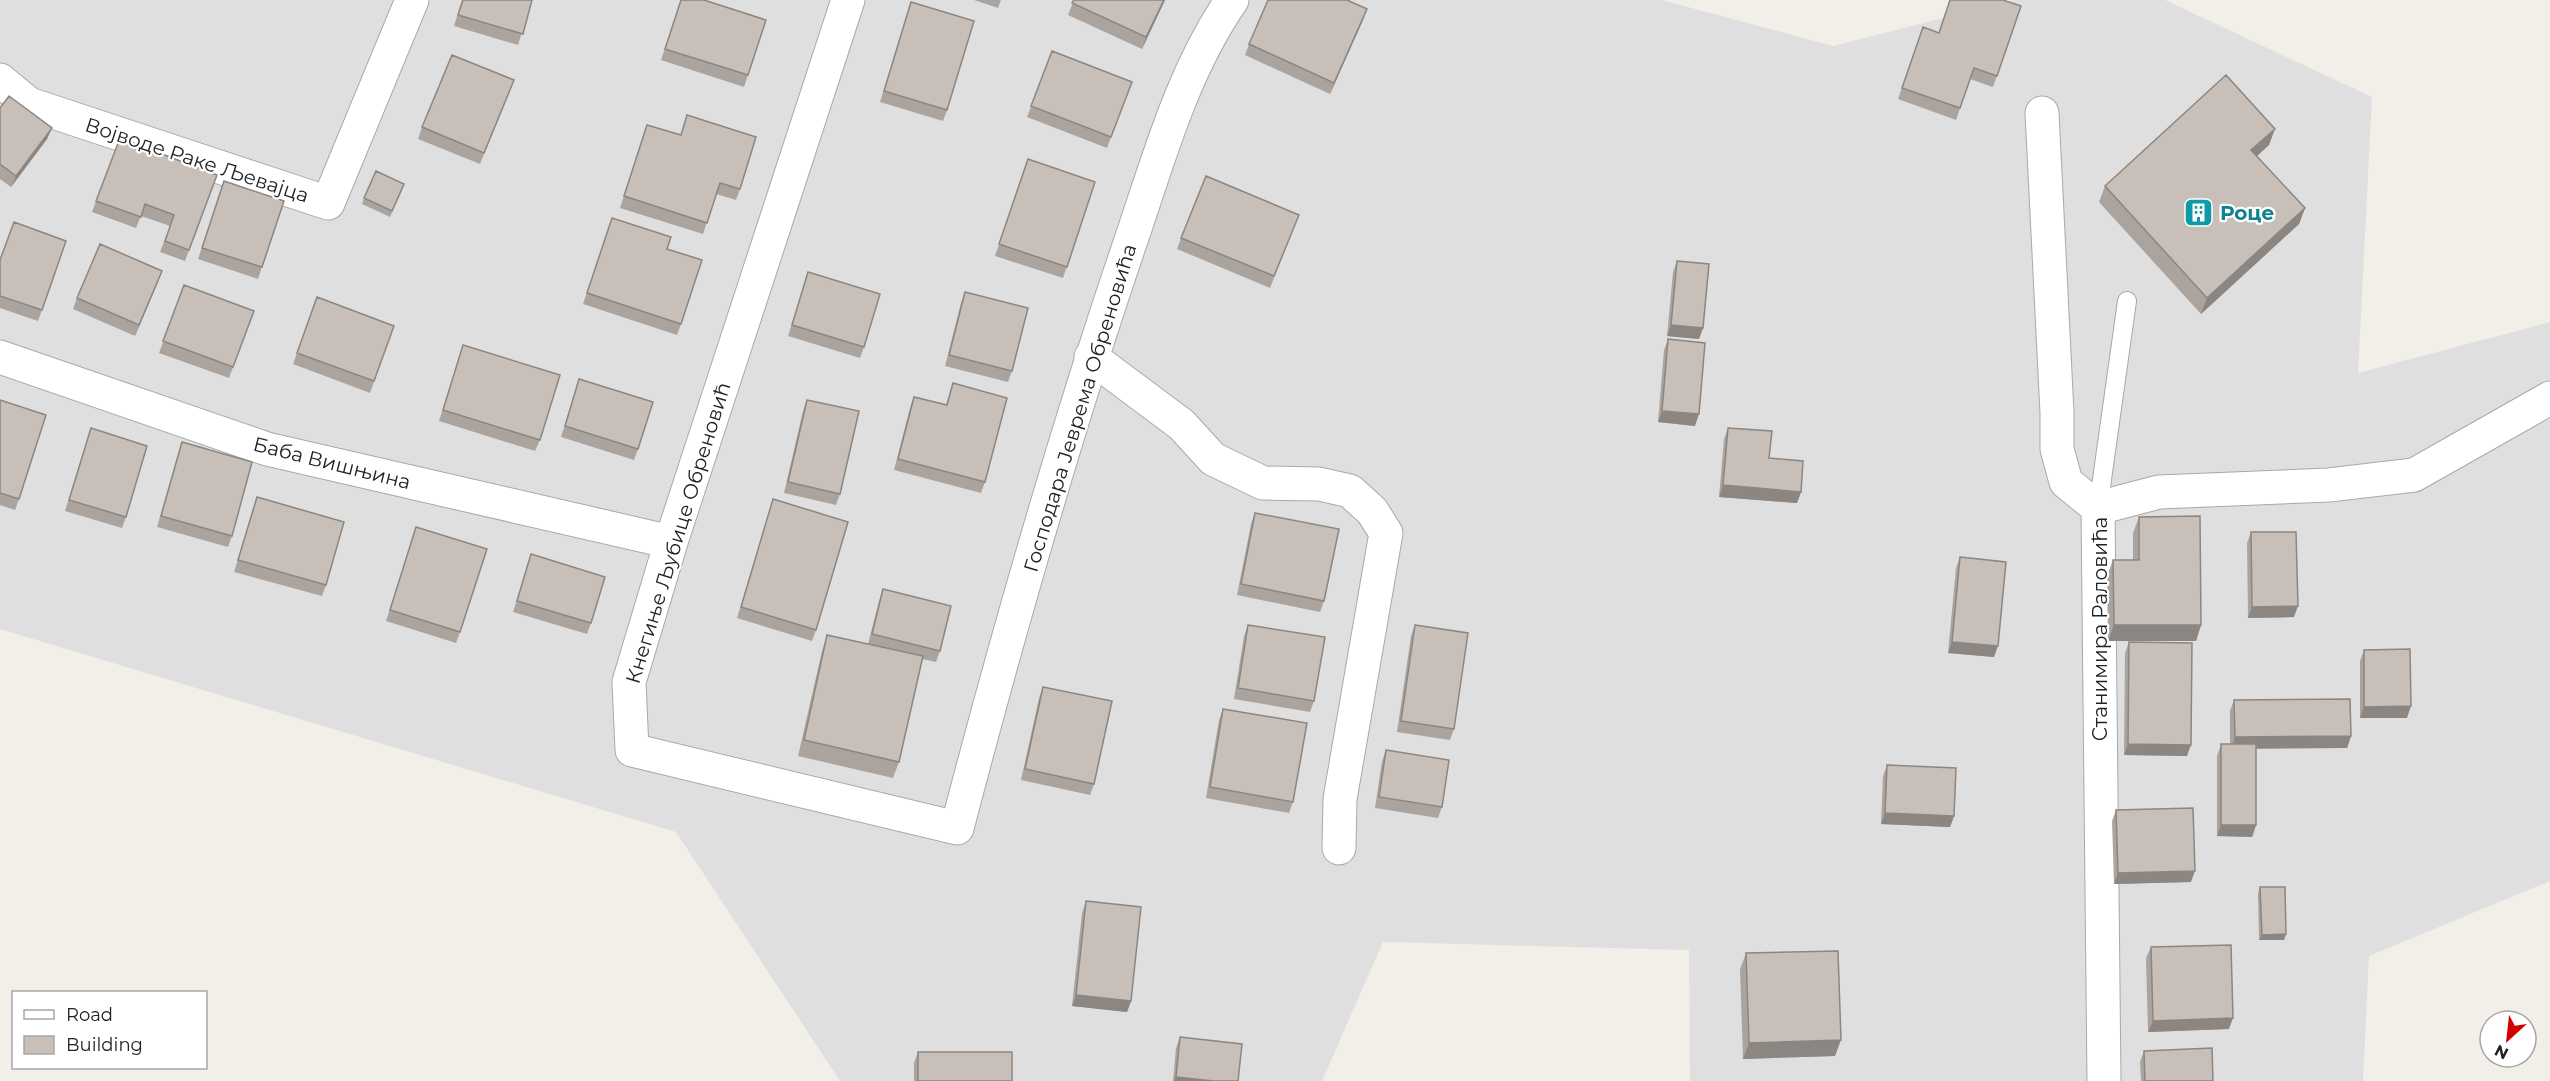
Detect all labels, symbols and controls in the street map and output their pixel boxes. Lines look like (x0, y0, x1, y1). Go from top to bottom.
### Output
street label: Војводе Раке Љевајца (82, 112, 312, 208)
building icon: Роце (2183, 197, 2215, 229)
place label: Роце (2220, 201, 2274, 225)
street label: Господара Јеврема Обреновића (1019, 241, 1141, 575)
street label: Кнегиње Љубице Обреновић (621, 379, 735, 687)
street label: Баба Вишњина (251, 432, 413, 494)
street label: Станимира Раловића (2088, 517, 2112, 741)
legend (12, 991, 207, 1069)
text: Road (66, 1004, 113, 1026)
north arrow (2478, 1009, 2538, 1069)
text: Building (66, 1034, 143, 1056)
text: N (2491, 1041, 2511, 1063)

